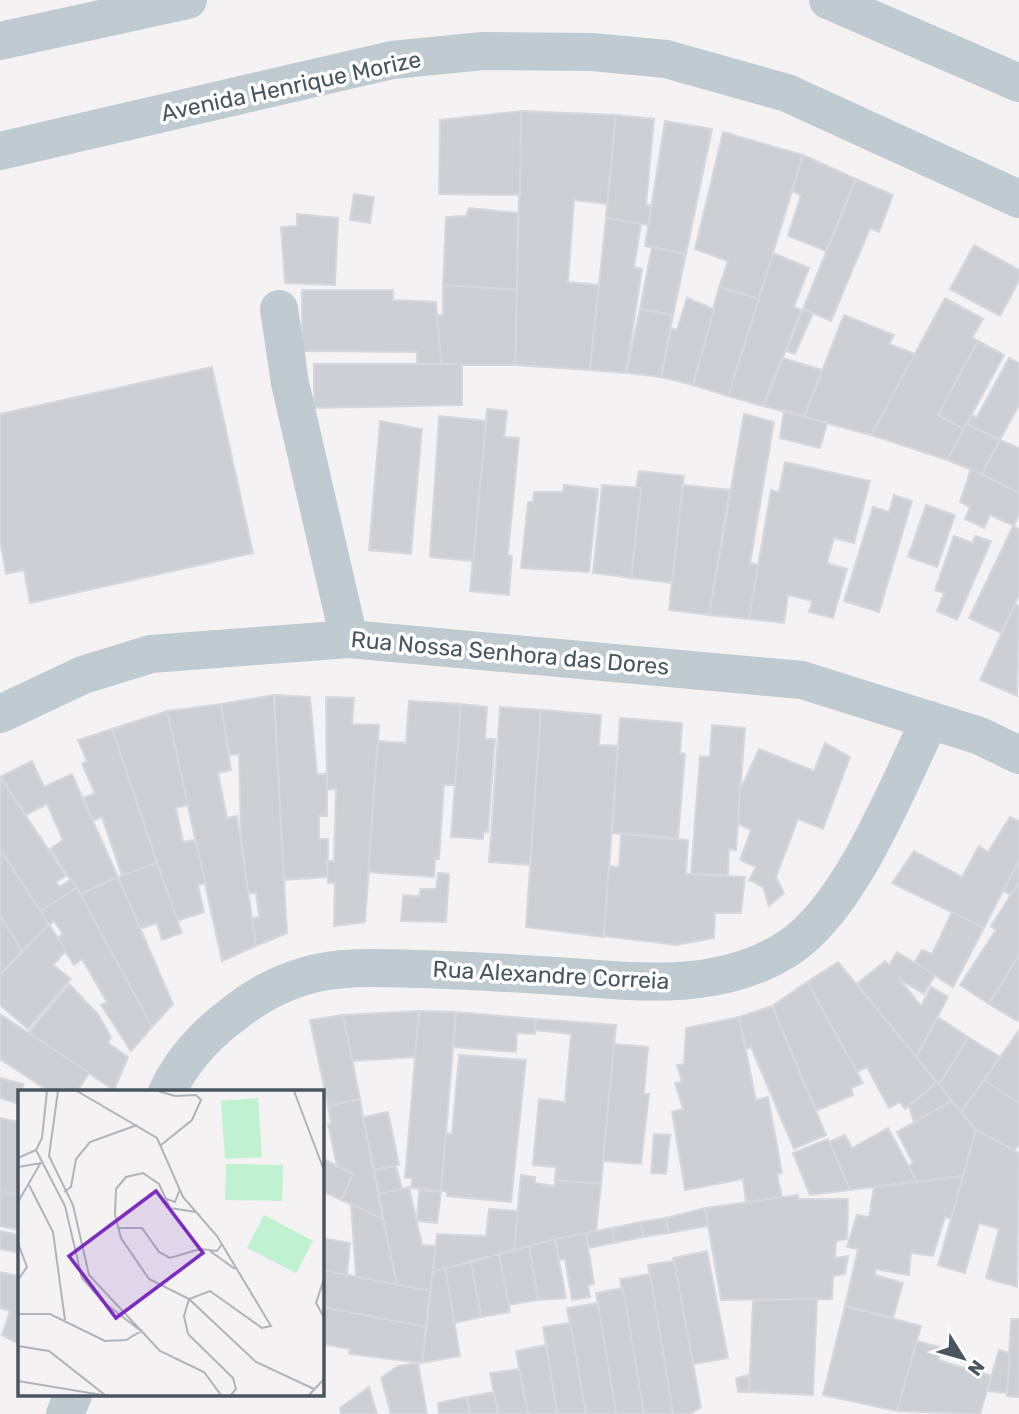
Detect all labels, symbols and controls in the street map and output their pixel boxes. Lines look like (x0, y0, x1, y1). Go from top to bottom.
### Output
street label: Avenida Henrique Morize (158, 45, 424, 127)
street label: Rua Nossa Senhora das Dores (350, 625, 670, 681)
street label: Rua Alexandre Correia (432, 955, 670, 995)
inset map (18, 1090, 324, 1396)
north arrow (928, 1323, 998, 1393)
text: N (963, 1356, 989, 1380)

